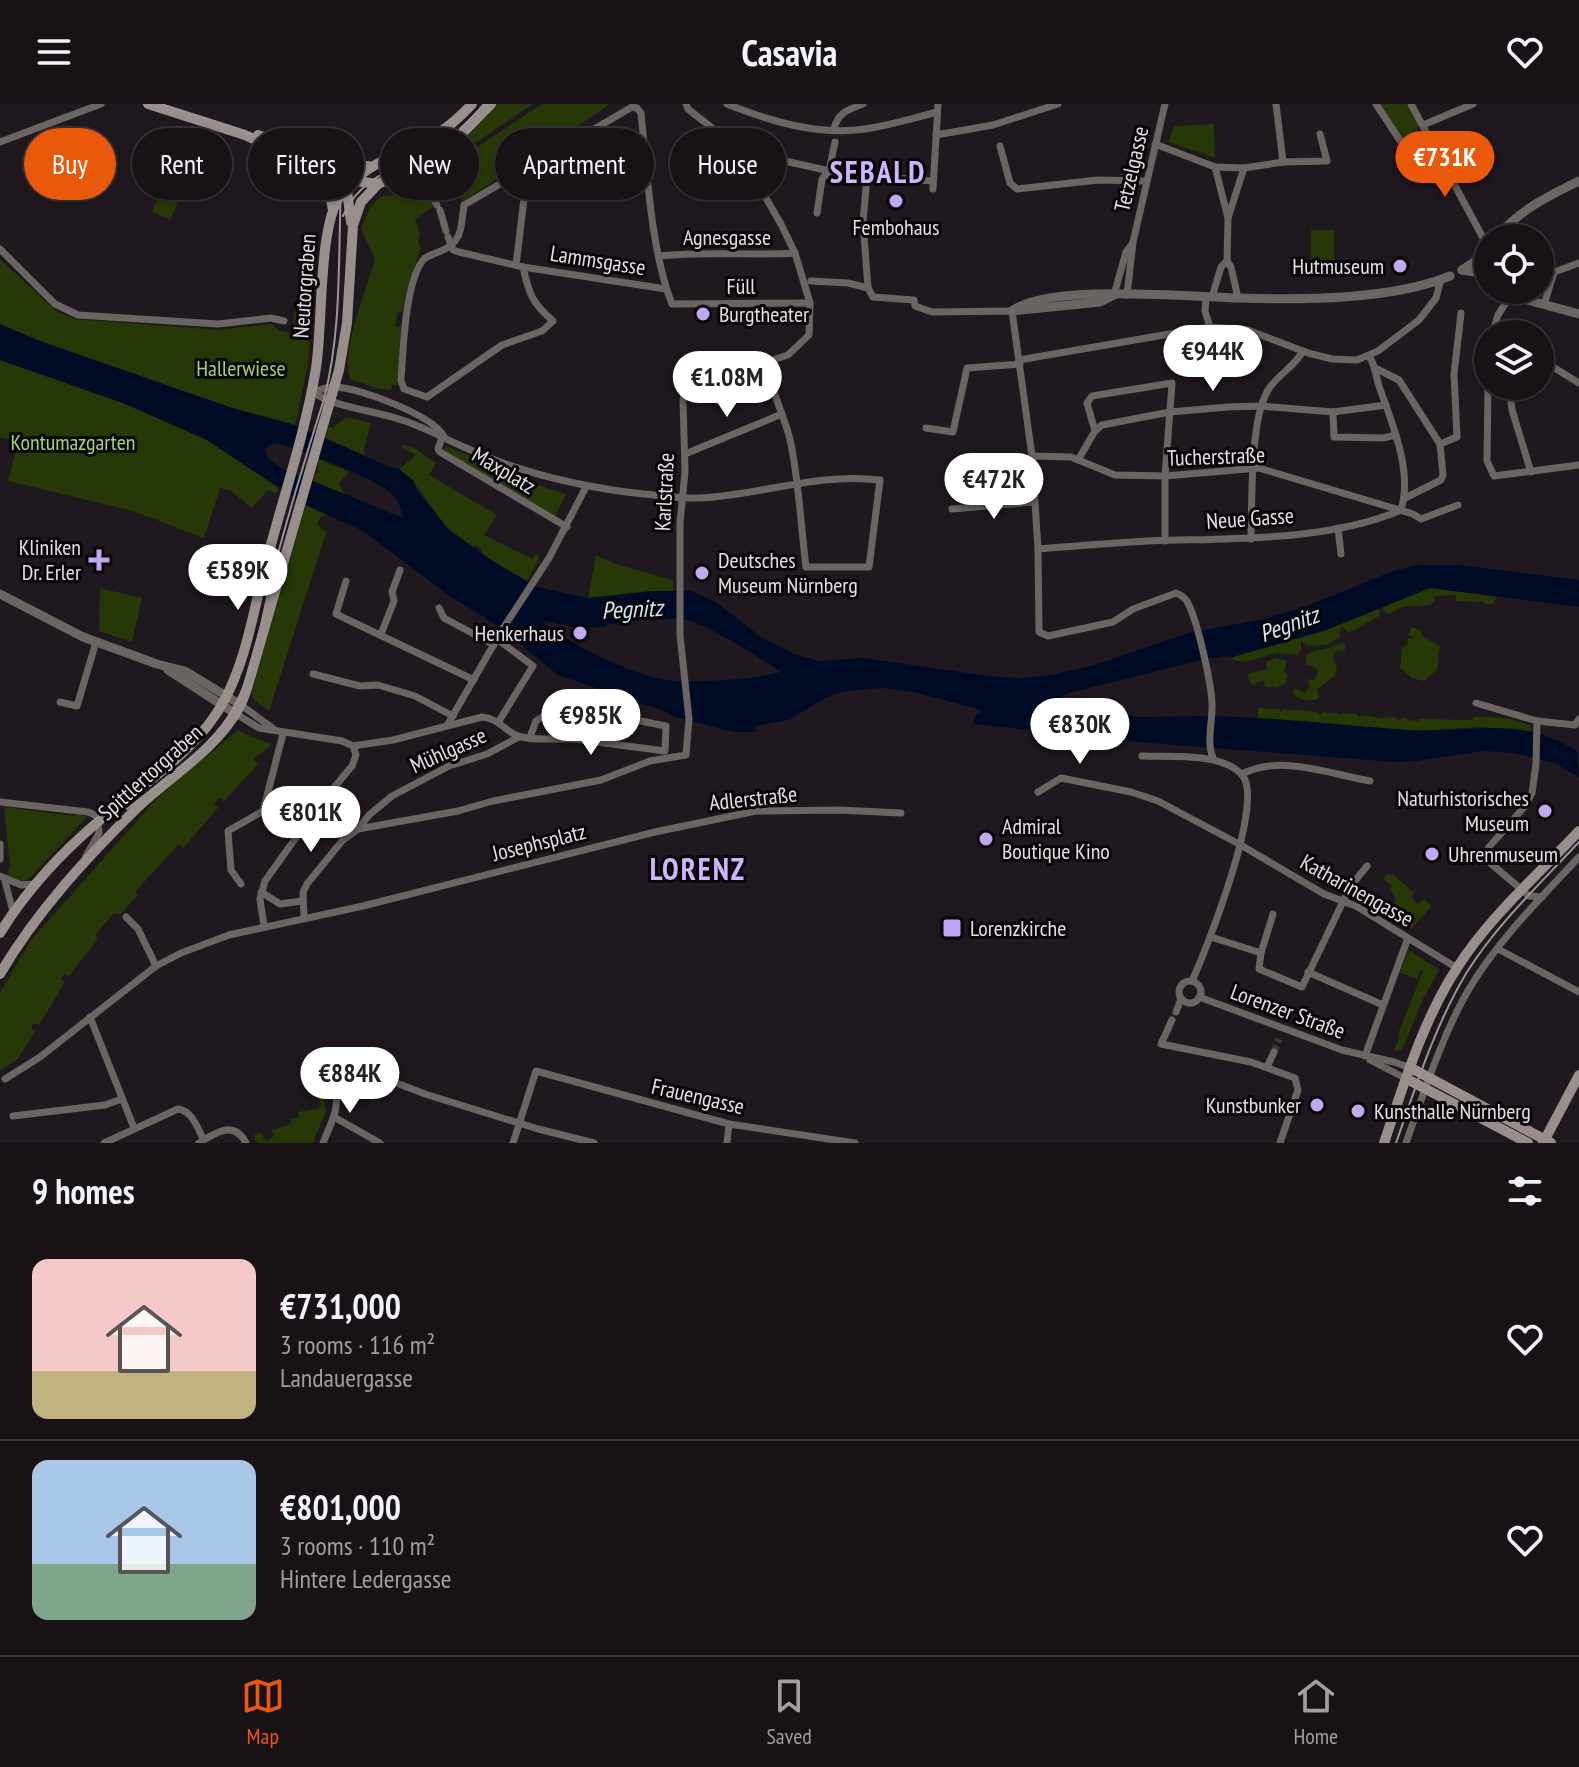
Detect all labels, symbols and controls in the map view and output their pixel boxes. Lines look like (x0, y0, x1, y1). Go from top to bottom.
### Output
text: Casavia (742, 29, 837, 76)
icon: menu (32, 30, 76, 74)
icon: heart (1503, 30, 1547, 74)
street label: Tetzelgasse (1108, 124, 1154, 214)
chip: Buy (24, 128, 116, 200)
chip: Rent (132, 128, 232, 200)
chip: Filters (248, 128, 364, 200)
chip: New (380, 128, 479, 200)
chip: Apartment (495, 128, 654, 200)
chip: House (670, 128, 786, 200)
pin: €731K (1389, 131, 1501, 199)
text: €731K (1413, 140, 1477, 173)
district label: SEBALD (830, 152, 926, 191)
marker: Fembohaus (887, 192, 905, 210)
place label: Fembohaus (852, 213, 940, 241)
street label: Agnesgasse (683, 223, 771, 251)
map controls (1474, 224, 1554, 400)
button: locate (1474, 224, 1554, 304)
street label: Neutorgraben (286, 233, 322, 339)
street label: Lammsgasse (548, 239, 648, 281)
place label: Hutmuseum (1292, 252, 1384, 280)
marker: Hutmuseum (1391, 257, 1409, 275)
street label: Füll (727, 272, 756, 300)
place label: Burgtheater (719, 300, 809, 328)
marker: Burgtheater (694, 305, 712, 323)
button: layers (1474, 320, 1554, 400)
pin: €944K (1157, 325, 1269, 393)
text: €944K (1181, 334, 1245, 367)
pin: €1.08M (662, 351, 792, 419)
park label: Hallerwiese (196, 354, 286, 382)
text: €1.08M (691, 360, 763, 393)
park label: Kontumazgarten (10, 428, 136, 456)
street label: Maxplatz (467, 440, 541, 500)
street label: Tucherstraße (1166, 440, 1266, 472)
street label: Karlstraße (648, 452, 680, 532)
pin: €472K (938, 453, 1050, 521)
text: €472K (962, 462, 1026, 495)
street label: Neue Gasse (1205, 501, 1295, 535)
place label: Kliniken Dr. Erler (19, 533, 81, 586)
pin: €589K (182, 544, 294, 612)
place label: Deutsches Museum Nürnberg (718, 546, 858, 599)
marker: Kliniken Dr. Erler (88, 549, 110, 571)
text: €589K (206, 553, 270, 586)
marker: Deutsches Museum Nürnberg (693, 564, 711, 582)
water label: Pegnitz (601, 592, 666, 626)
water label: Pegnitz (1255, 598, 1325, 649)
place label: Henkerhaus (475, 619, 564, 647)
marker: Henkerhaus (571, 624, 589, 642)
pin: €985K (535, 689, 647, 757)
text: €985K (559, 698, 623, 731)
pin: €830K (1024, 698, 1136, 766)
text: €830K (1048, 707, 1112, 740)
street label: Spittlertorgraben (92, 718, 208, 826)
street label: Mühlgasse (405, 721, 491, 779)
street label: Adlerstraße (708, 779, 798, 817)
place label: Naturhistorisches Museum (1397, 784, 1529, 837)
pin: €801K (255, 786, 367, 854)
text: €801K (279, 795, 343, 828)
marker: Naturhistorisches Museum (1536, 802, 1554, 820)
place label: Admiral Boutique Kino (1002, 812, 1110, 865)
street label: Josephsplatz (488, 817, 589, 867)
marker: Admiral Boutique Kino (977, 830, 995, 848)
place label: Uhrenmuseum (1448, 840, 1558, 868)
marker: Uhrenmuseum (1423, 845, 1441, 863)
street label: Katharinengasse (1295, 847, 1419, 933)
district label: LORENZ (650, 849, 746, 888)
place label: Lorenzkirche (970, 914, 1066, 942)
marker: Lorenzkirche (941, 917, 963, 939)
street label: Lorenzer Straße (1227, 977, 1349, 1045)
pin: €884K (294, 1047, 406, 1115)
text: €884K (318, 1056, 382, 1089)
street label: Frauengasse (649, 1072, 747, 1120)
place label: Kunstbunker (1206, 1091, 1301, 1119)
marker: Kunstbunker (1308, 1096, 1326, 1114)
place label: Kunsthalle Nürnberg (1374, 1097, 1531, 1125)
marker: Kunsthalle Nürnberg (1349, 1102, 1367, 1120)
text: 9 homes (32, 1169, 135, 1213)
icon: filters (1503, 1169, 1547, 1213)
text: €731,000 (280, 1284, 401, 1328)
icon: home (96, 1291, 192, 1387)
icon: heart (1503, 1317, 1547, 1361)
text: 3 rooms · 116 m² (280, 1328, 435, 1361)
text: Landauergasse (280, 1361, 413, 1394)
text: €801,000 (280, 1485, 401, 1529)
icon: home (96, 1492, 192, 1588)
icon: heart (1503, 1518, 1547, 1562)
text: 3 rooms · 110 m² (280, 1529, 435, 1562)
text: Hintere Ledergasse (280, 1562, 452, 1595)
tab: Map (241, 1674, 285, 1750)
tab: Saved (766, 1674, 812, 1750)
tab: Home (1293, 1674, 1338, 1750)

